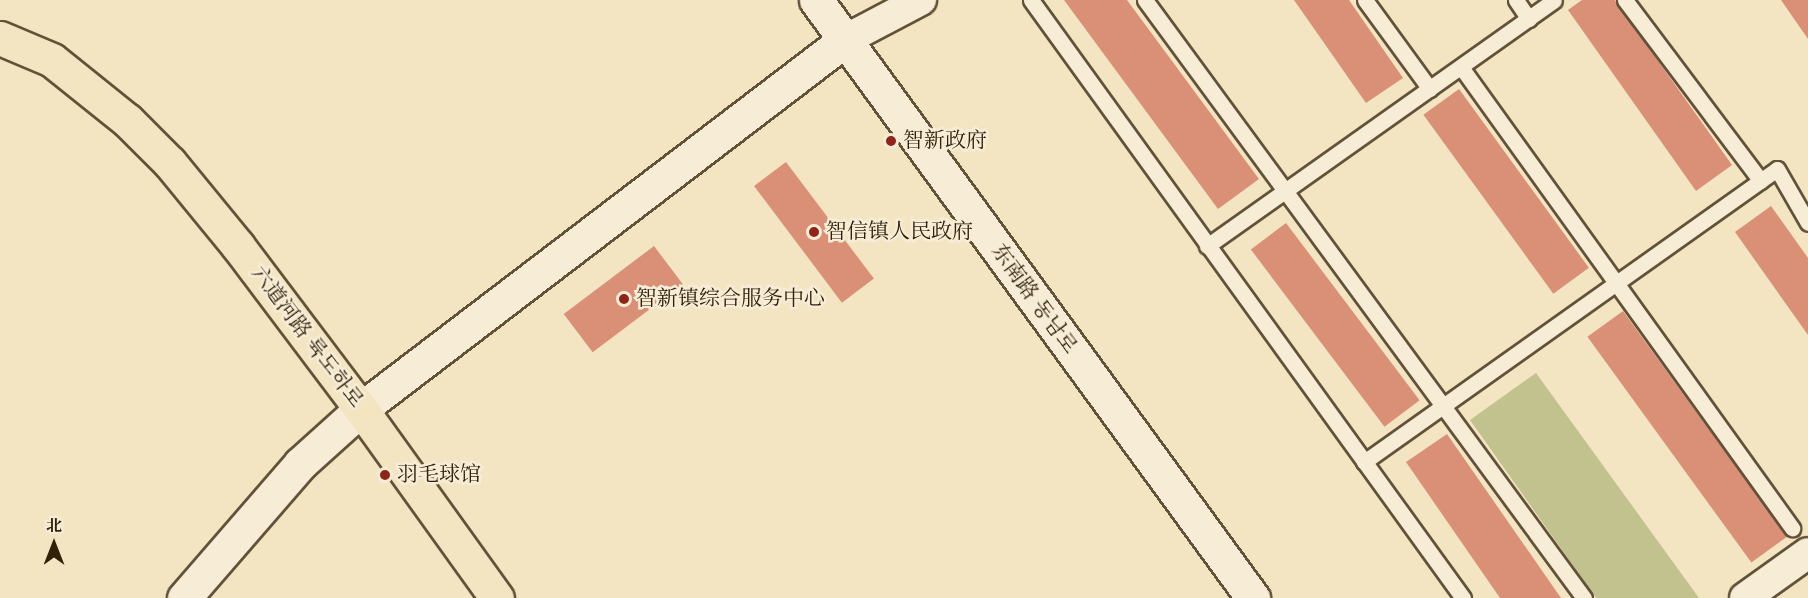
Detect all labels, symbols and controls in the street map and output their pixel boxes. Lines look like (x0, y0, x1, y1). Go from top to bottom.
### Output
place label: 智新政府 (903, 128, 987, 154)
marker: 智新政府 (884, 134, 898, 148)
place label: 智信镇人民政府 (826, 219, 973, 245)
marker: 智信镇人民政府 (807, 225, 821, 239)
street label: 东南路 동남로 (986, 239, 1082, 359)
street label: 六道河路 륙도하로 (246, 261, 368, 413)
place label: 智新镇综合服务中心 (636, 286, 825, 312)
marker: 智新镇综合服务中心 (617, 292, 631, 306)
place label: 羽毛球馆 (397, 462, 481, 488)
marker: 羽毛球馆 (378, 468, 392, 482)
north arrow (24, 514, 84, 574)
text: 北 (46, 515, 62, 537)

